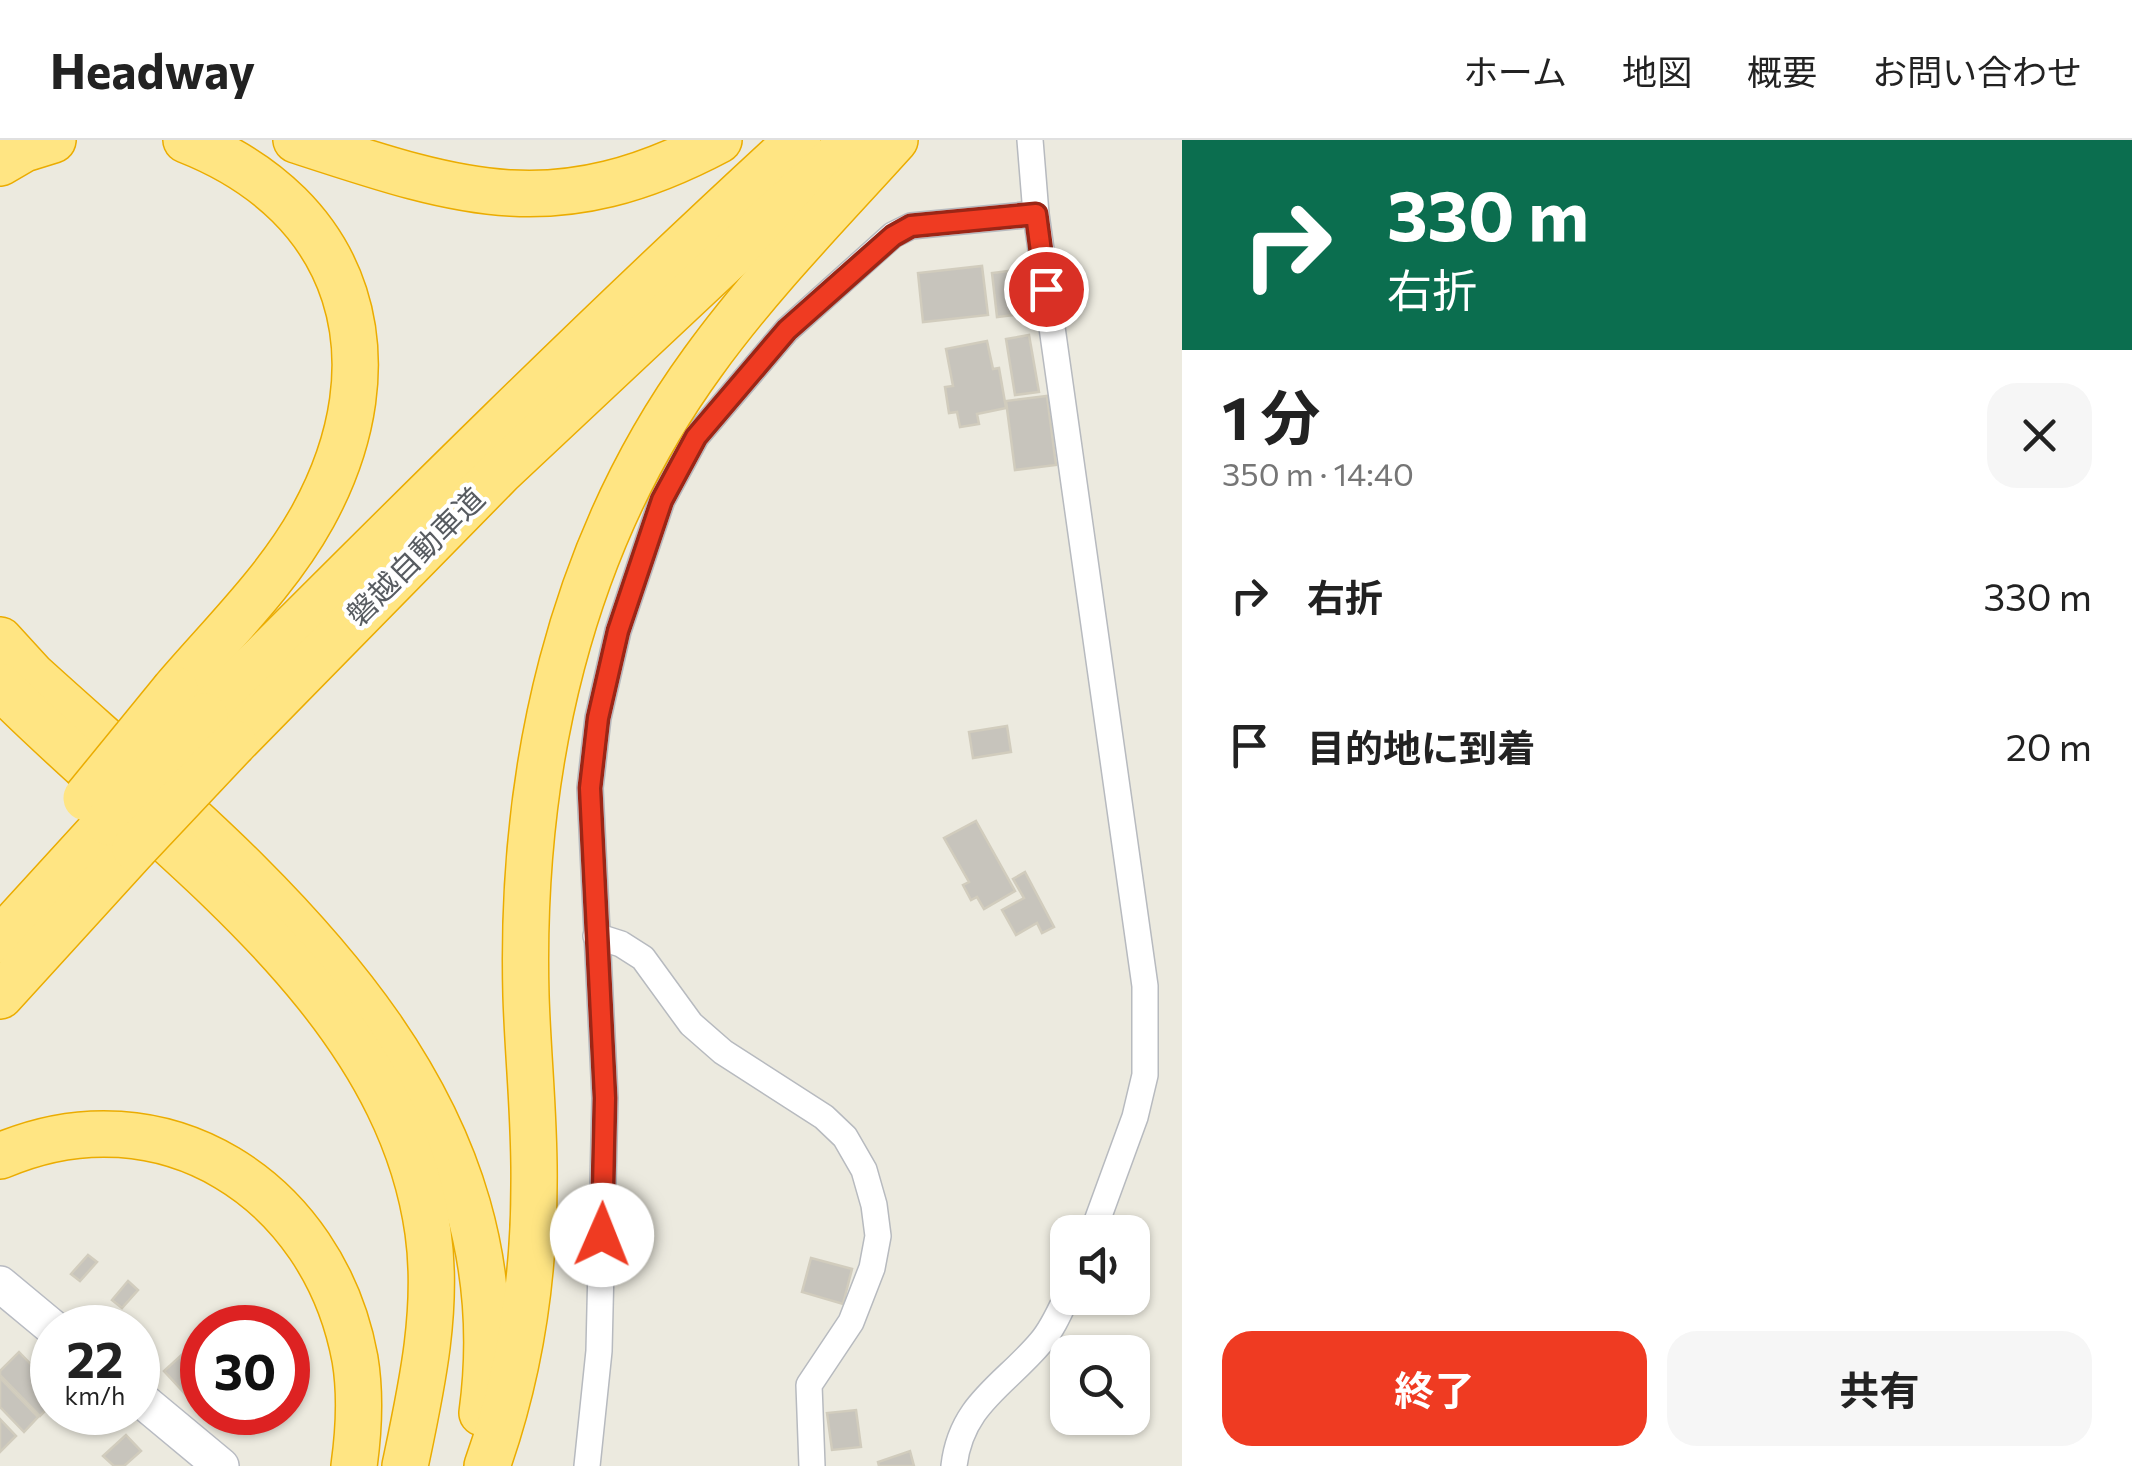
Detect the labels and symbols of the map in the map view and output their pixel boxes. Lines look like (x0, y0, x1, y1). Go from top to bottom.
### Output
pin (1004, 247, 1089, 332)
street label: 磐越自動車道 (338, 479, 491, 632)
position arrow (550, 1183, 654, 1287)
speed limit sign: 30 (180, 1305, 310, 1435)

